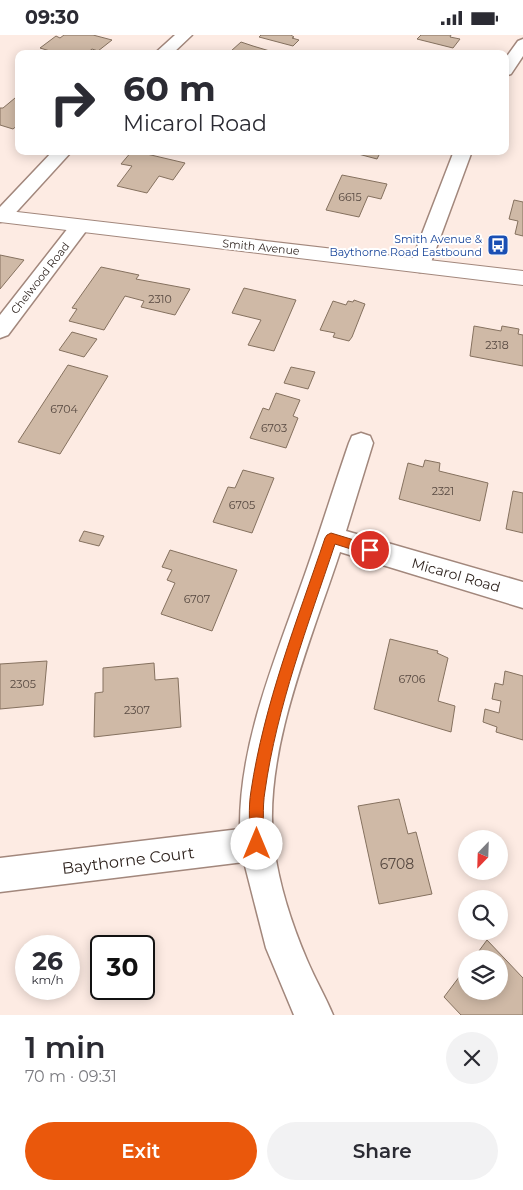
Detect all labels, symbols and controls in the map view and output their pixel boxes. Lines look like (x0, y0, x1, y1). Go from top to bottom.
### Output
text: 09:30 (25, 6, 79, 29)
text: 60 m (123, 67, 216, 110)
icon: right (40, 70, 105, 135)
text: Micarol Road (123, 110, 267, 137)
house number: 6615 (338, 190, 362, 204)
place label: Smith Avenue & Baythorne Road Eastbound (329, 232, 483, 259)
bus stop icon: Smith Avenue & Baythorne Road Eastbound (486, 233, 510, 257)
street label: Smith Avenue (222, 236, 301, 258)
street label: Chelwood Road (8, 239, 72, 317)
house number: 2310 (148, 292, 172, 306)
house number: 2318 (485, 338, 509, 352)
house number: 6704 (50, 402, 78, 416)
house number: 6703 (261, 421, 287, 435)
house number: 2321 (432, 484, 454, 498)
house number: 6705 (229, 498, 255, 512)
pin (349, 529, 391, 571)
icon: arrive (356, 536, 384, 564)
street label: Micarol Road (410, 554, 502, 596)
house number: 6707 (184, 592, 210, 606)
house number: 6706 (399, 672, 426, 686)
house number: 2305 (10, 677, 36, 691)
house number: 2307 (124, 703, 150, 717)
position arrow (230, 817, 282, 869)
north arrow (458, 830, 508, 880)
map controls (458, 830, 508, 1000)
street label: Baythorne Court (61, 843, 196, 878)
house number: 6708 (380, 855, 414, 873)
button: search (458, 890, 508, 940)
speed limit sign: 30 (90, 935, 155, 1000)
text: 26 (32, 946, 63, 976)
button: layers (458, 950, 508, 1000)
text: km/h (31, 972, 64, 987)
text: 1 min (25, 1029, 106, 1066)
button: close (446, 1032, 498, 1084)
text: 70 m · 09:31 (25, 1067, 117, 1086)
button: Exit (25, 1122, 257, 1180)
button: Share (267, 1122, 498, 1180)

